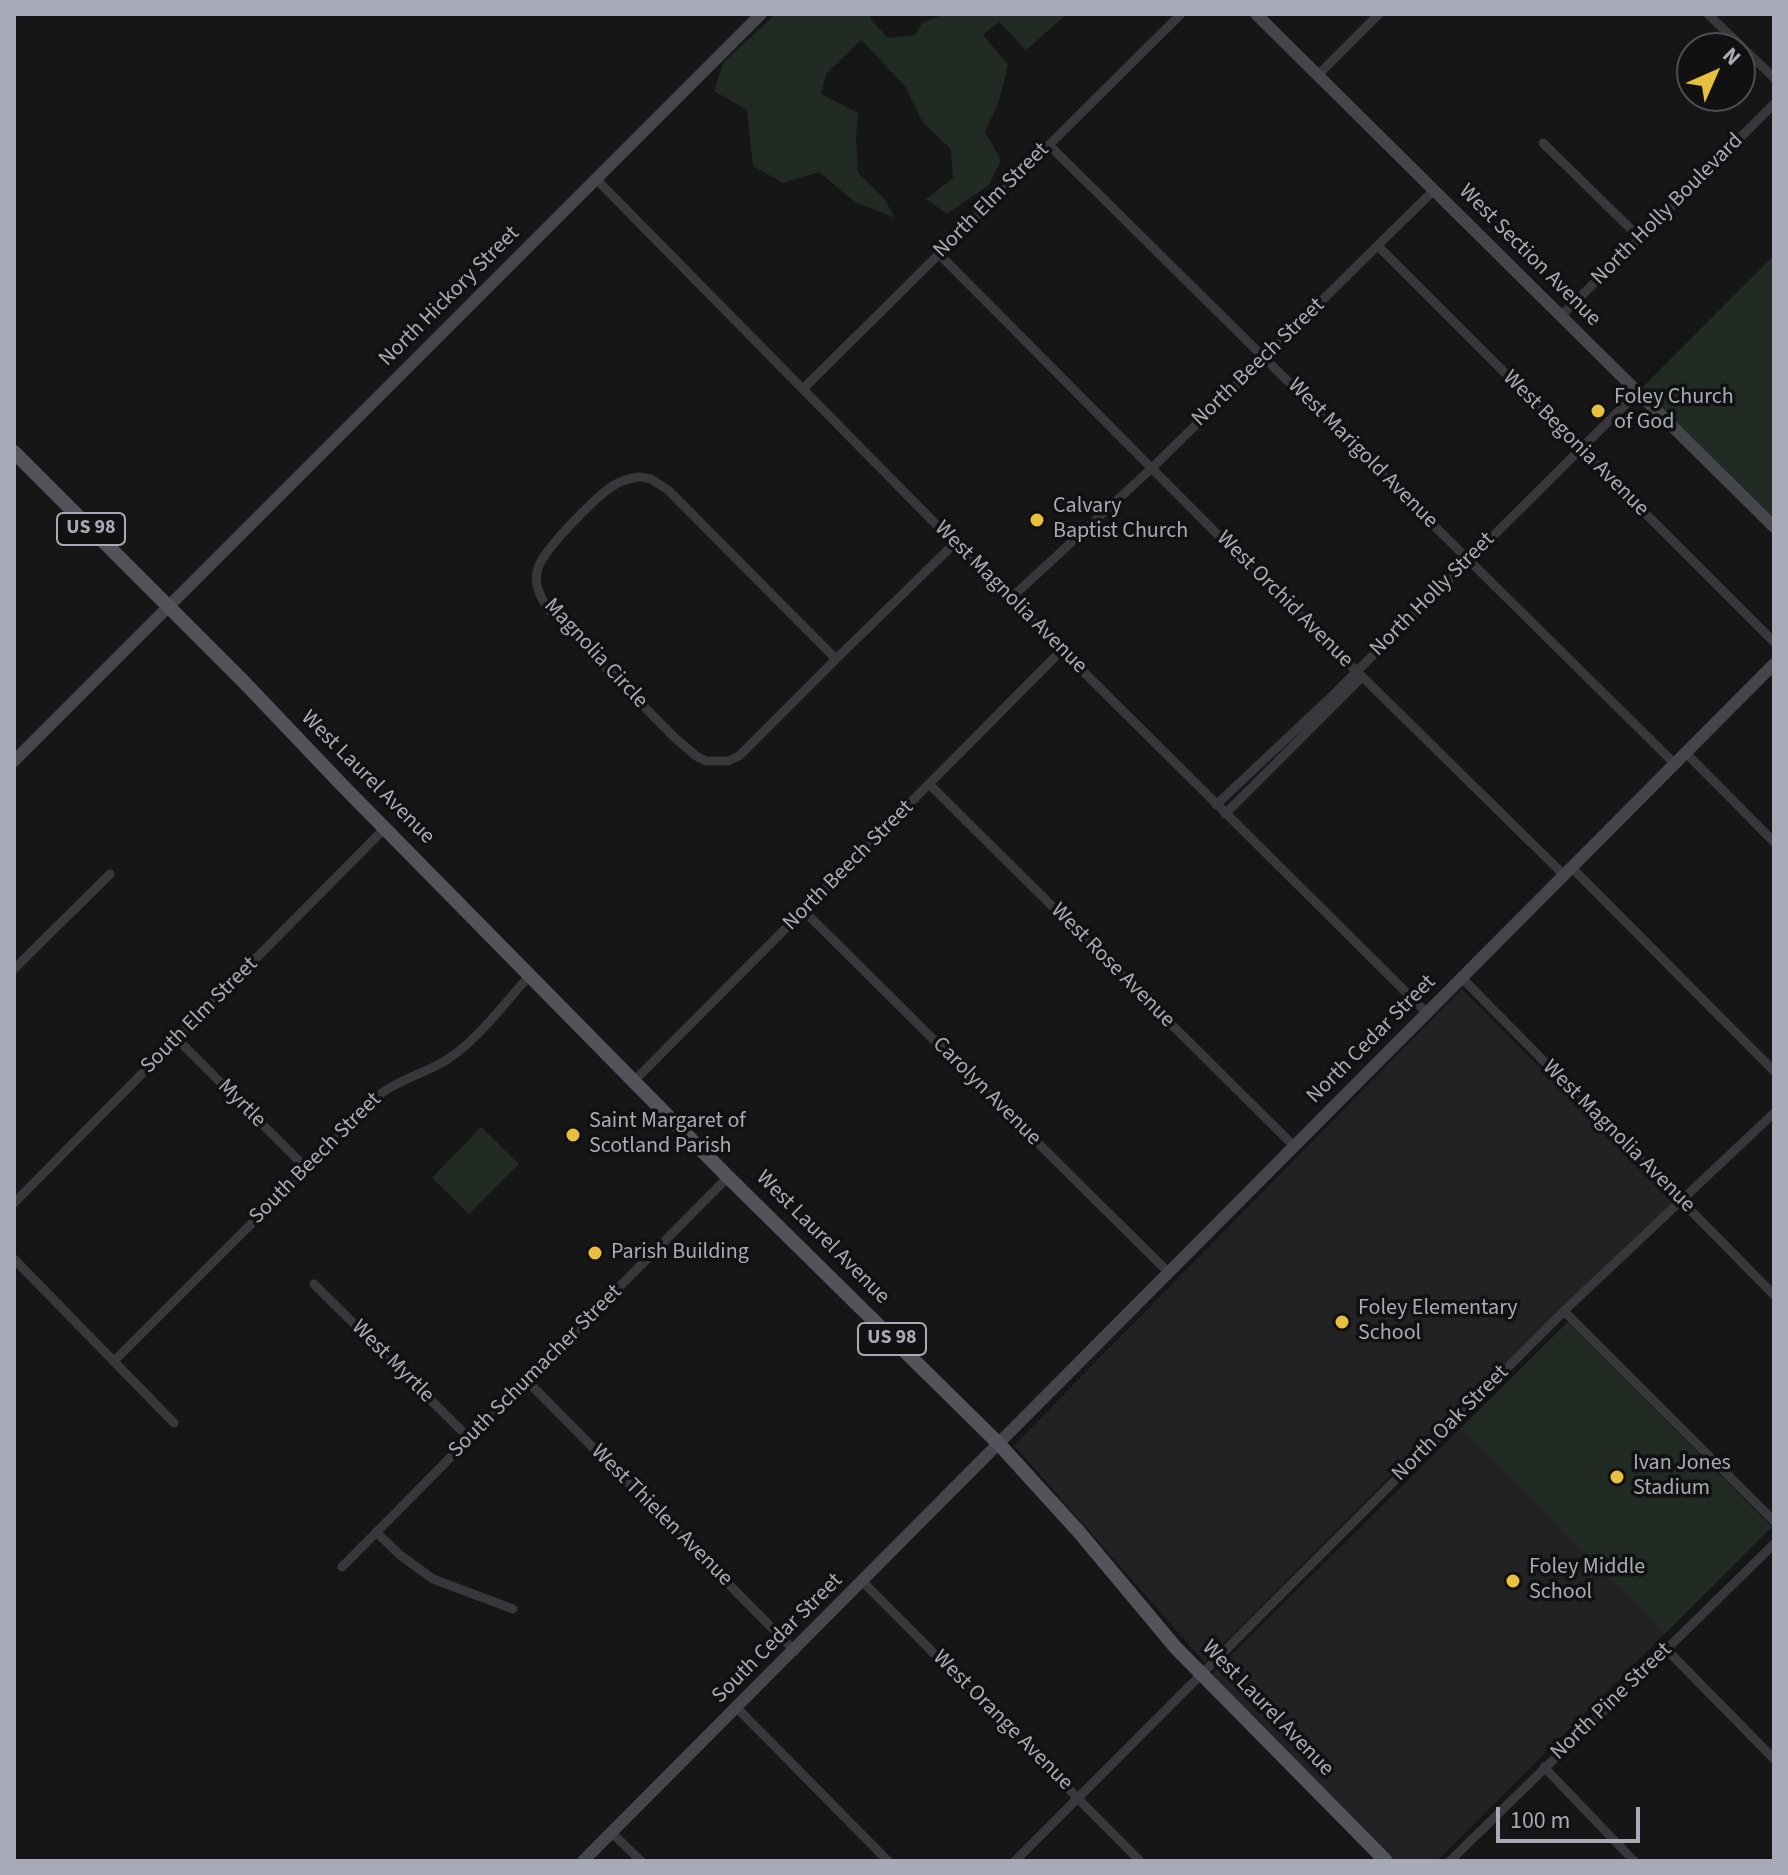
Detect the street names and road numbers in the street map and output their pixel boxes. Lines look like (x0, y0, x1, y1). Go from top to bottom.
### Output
street label: North Holly Boulevard (1587, 129, 1749, 291)
street label: North Elm Street (929, 138, 1055, 264)
street label: West Section Avenue (1452, 179, 1606, 333)
street label: North Hickory Street (374, 221, 526, 373)
street label: North Beech Street (1187, 293, 1331, 433)
street label: West Begonia Avenue (1496, 365, 1654, 523)
street label: West Marigold Avenue (1281, 373, 1443, 535)
road number: US 98 (57, 513, 125, 545)
street label: West Magnolia Avenue (928, 516, 1092, 680)
street label: West Orchid Avenue (1210, 526, 1358, 674)
street label: North Holly Street (1365, 527, 1501, 663)
street label: Magnolia Circle (537, 594, 653, 714)
street label: West Laurel Avenue (294, 705, 440, 851)
street label: North Beech Street (778, 795, 920, 937)
street label: West Rose Avenue (1044, 898, 1180, 1034)
street label: South Elm Street (136, 952, 264, 1080)
street label: North Cedar Street (1302, 970, 1442, 1110)
street label: Carolyn Avenue (926, 1032, 1046, 1152)
street label: West Magnolia Avenue (1536, 1055, 1700, 1219)
street label: Myrtle (211, 1074, 271, 1134)
street label: South Beech Street (245, 1088, 387, 1230)
street label: West Laurel Avenue (749, 1165, 895, 1311)
street label: South Schumacher Street (444, 1280, 628, 1464)
street label: West Myrtle (345, 1315, 439, 1409)
road number: US 98 (858, 1323, 926, 1355)
street label: North Oak Street (1387, 1360, 1515, 1488)
street label: West Thielen Avenue (585, 1440, 737, 1592)
street label: South Cedar Street (707, 1568, 849, 1710)
street label: West Laurel Avenue (1195, 1636, 1339, 1782)
street label: North Pine Street (1546, 1638, 1678, 1766)
street label: West Orange Avenue (926, 1645, 1078, 1797)

